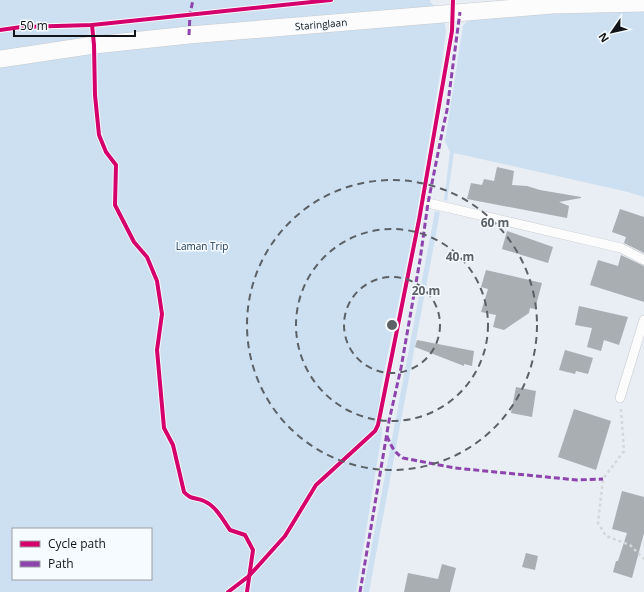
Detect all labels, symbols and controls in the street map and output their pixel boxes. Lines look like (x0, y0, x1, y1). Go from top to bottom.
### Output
scale bar (14, 12, 135, 38)
north arrow (592, 12, 632, 52)
street label: Staringlaan (294, 15, 348, 33)
text: 50 m (20, 17, 48, 34)
text: N (595, 30, 612, 46)
text: 60 m (481, 214, 509, 231)
park label: Laman Trip (176, 239, 228, 253)
text: 40 m (446, 248, 474, 265)
text: 20 m (412, 282, 440, 299)
centre of rings (385, 318, 399, 332)
legend (12, 528, 152, 580)
text: Cycle path (48, 535, 106, 552)
text: Path (48, 555, 74, 572)

